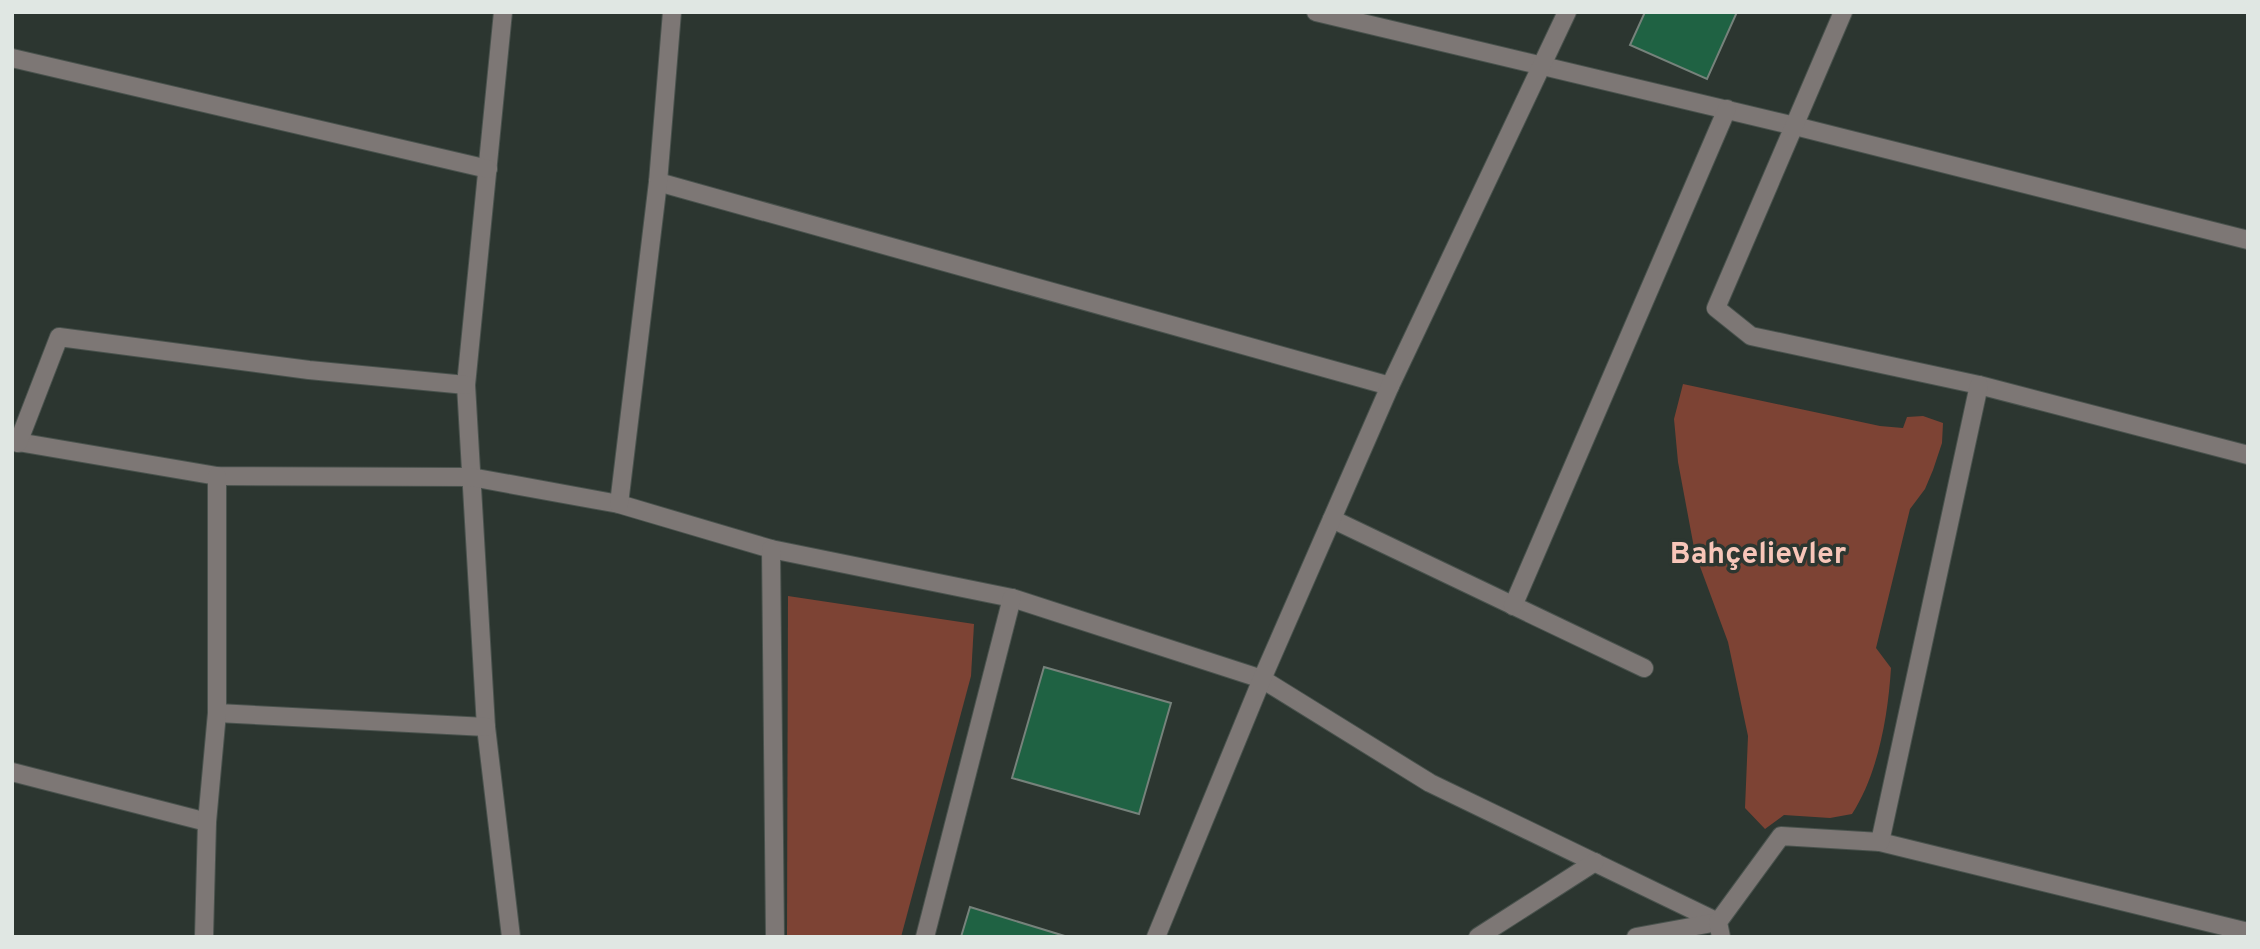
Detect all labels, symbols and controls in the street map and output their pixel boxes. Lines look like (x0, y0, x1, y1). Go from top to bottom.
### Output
district label: Bahçelievler (1670, 537, 1847, 574)

